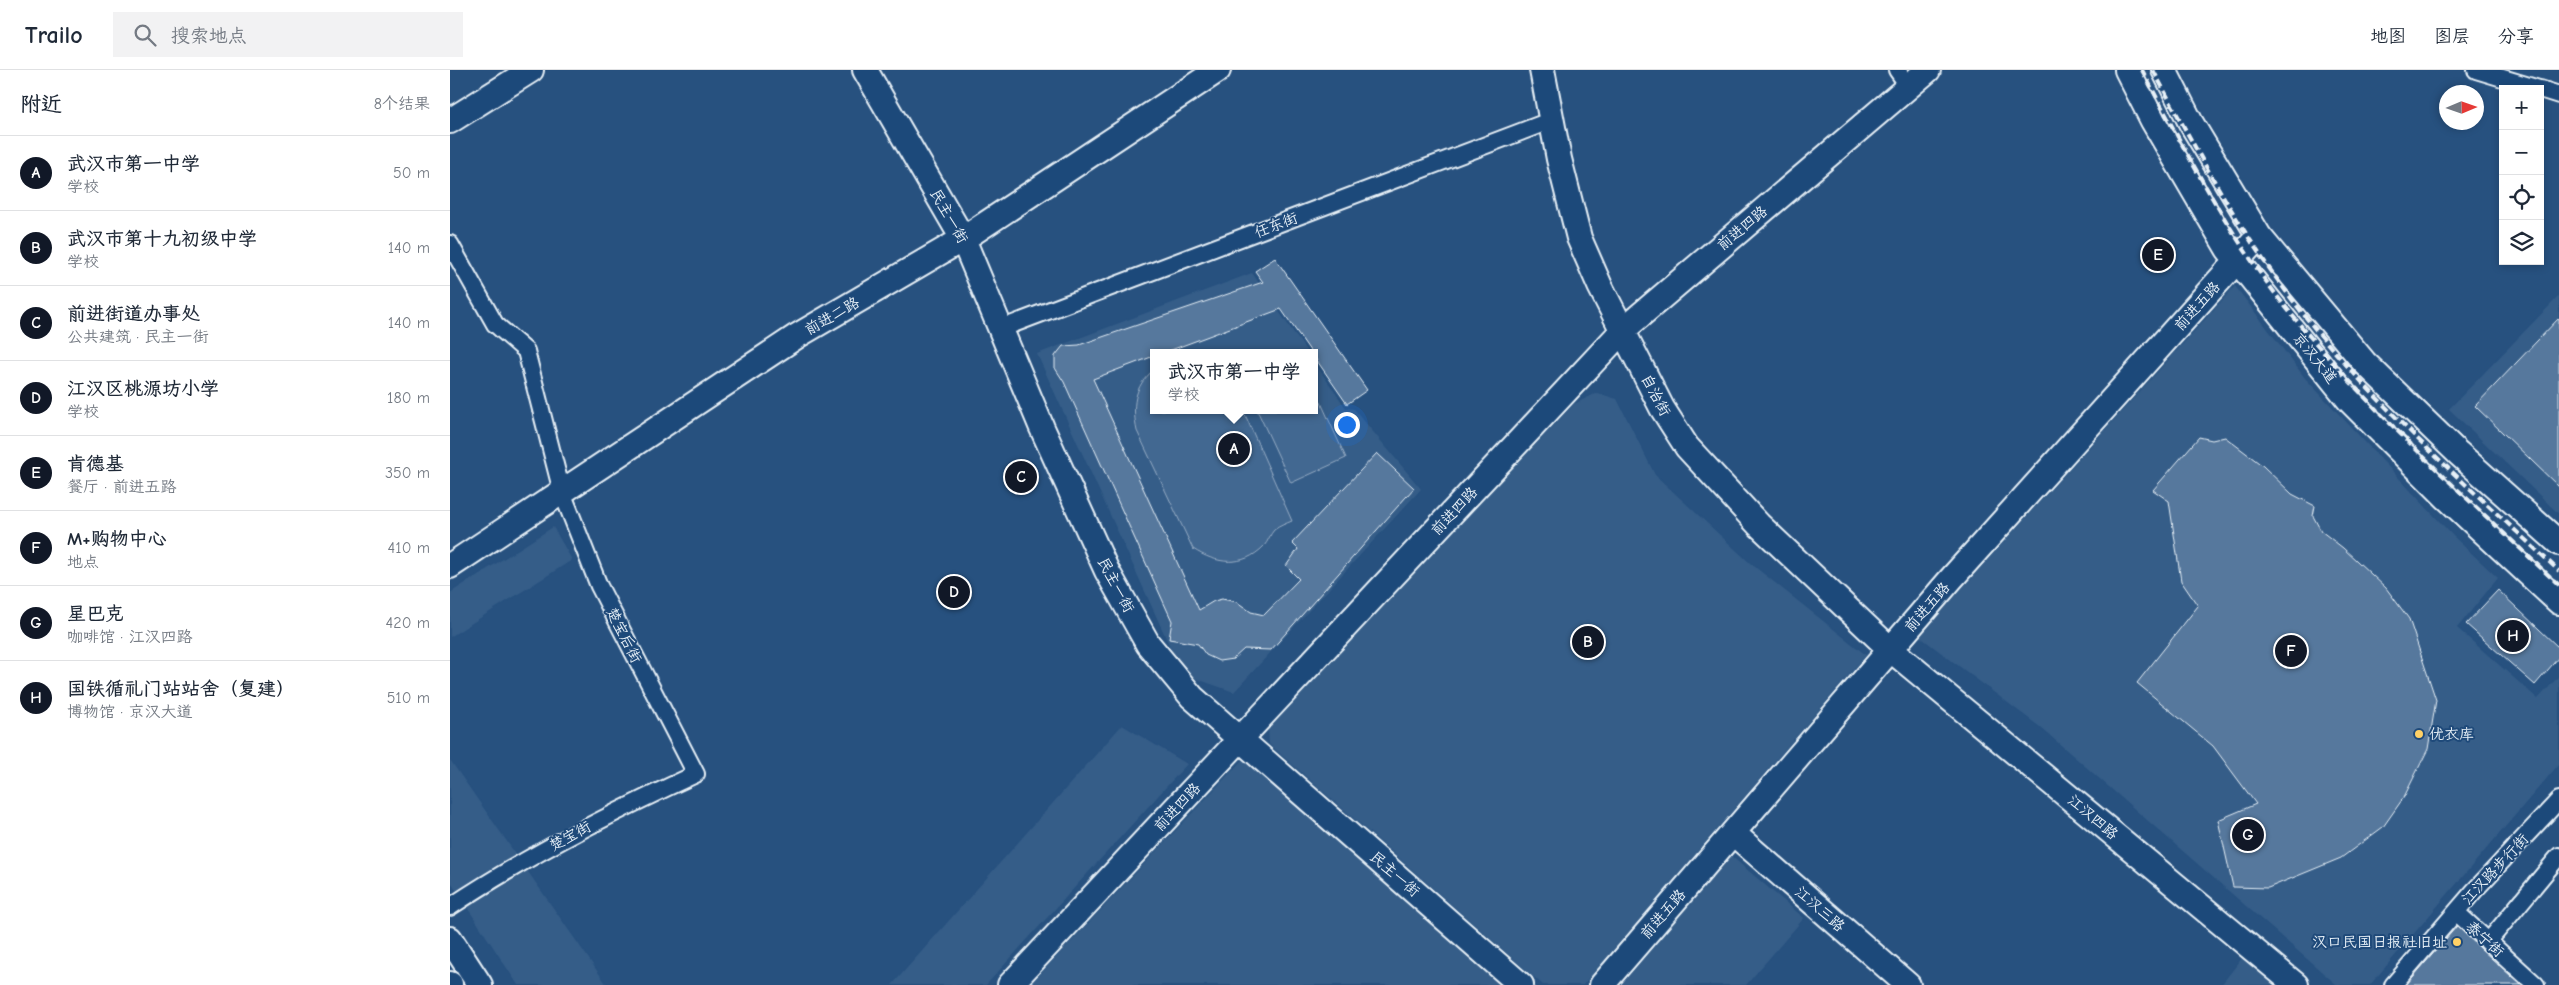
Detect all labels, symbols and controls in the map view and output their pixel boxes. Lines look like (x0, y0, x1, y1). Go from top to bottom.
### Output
search box (113, 12, 463, 57)
text: Trailo (25, 21, 83, 49)
icon: search (131, 21, 159, 49)
text: 搜索地点 (171, 25, 247, 47)
text: 地图 (2370, 26, 2406, 47)
text: 图层 (2434, 26, 2470, 47)
text: 分享 (2498, 26, 2534, 47)
north arrow (2439, 85, 2484, 130)
map controls (2499, 85, 2544, 265)
button: + (2499, 85, 2544, 130)
text: 附近 (20, 92, 62, 116)
text: 8个结果 (374, 95, 430, 113)
button: − (2499, 130, 2544, 175)
text: 武汉市第一中学 (67, 153, 200, 175)
text: A (32, 164, 40, 182)
text: 50 m (393, 164, 430, 182)
button: locate (2499, 175, 2544, 220)
text: 学校 (67, 178, 99, 196)
street label: 民主一街 (926, 186, 972, 246)
street label: 前进四路 (1713, 202, 1771, 254)
street label: 任东街 (1252, 209, 1300, 241)
button: layers (2499, 220, 2544, 265)
text: 武汉市第十九初级中学 (67, 228, 257, 250)
pin: E (2142, 236, 2174, 274)
text: B (31, 239, 41, 257)
text: 140 m (388, 239, 430, 257)
text: 学校 (67, 253, 99, 271)
street label: 前进五路 (2170, 278, 2224, 334)
street label: 前进二路 (802, 293, 862, 339)
text: 前进街道办事处 (67, 303, 200, 325)
text: C (31, 314, 41, 332)
text: 140 m (388, 314, 430, 332)
text: 公共建筑 · 民主一街 (67, 328, 209, 346)
street label: 京汉大道 (2289, 329, 2341, 387)
popup (1150, 349, 1318, 414)
text: 武汉市第一中学 (1167, 361, 1301, 383)
street label: 自治街 (1637, 371, 1675, 419)
text: 江汉区桃源坊小学 (67, 378, 219, 400)
text: 学校 (1167, 386, 1200, 404)
text: D (31, 389, 41, 407)
text: 180 m (387, 389, 430, 407)
text: 学校 (67, 403, 99, 421)
your location (1334, 412, 1360, 438)
pin: A (1218, 430, 1250, 468)
text: 肯德基 (67, 453, 124, 475)
pin: C (1005, 458, 1037, 496)
text: E (31, 464, 41, 482)
text: 350 m (385, 464, 430, 482)
text: 餐厅 · 前进五路 (67, 478, 177, 496)
street label: 前进四路 (1427, 483, 1481, 539)
text: M+购物中心 (67, 528, 167, 550)
text: F (31, 539, 41, 557)
text: 410 m (388, 539, 430, 557)
text: 地点 (67, 553, 99, 571)
street label: 民主一街 (1094, 554, 1138, 616)
pin: D (938, 573, 970, 611)
street label: 前进五路 (1901, 578, 1953, 636)
text: 星巴克 (67, 603, 124, 625)
street label: 楚宝后街 (602, 604, 646, 666)
text: G (30, 614, 42, 632)
text: 420 m (386, 614, 430, 632)
pin: H (2497, 617, 2529, 655)
pin: B (1572, 623, 1604, 661)
text: 咖啡馆 · 江汉四路 (67, 628, 193, 646)
pin: F (2275, 632, 2307, 670)
text: 国铁循礼门站站舍（复建） (67, 678, 295, 700)
text: H (30, 689, 42, 707)
text: 510 m (387, 689, 430, 707)
text: 博物馆 · 京汉大道 (67, 703, 193, 721)
place label: 优衣库 (2429, 725, 2474, 743)
marker: 优衣库 (2413, 728, 2425, 740)
street label: 前进四路 (1150, 779, 1204, 835)
street label: 江汉四路 (2064, 791, 2122, 843)
pin: G (2232, 816, 2264, 854)
street label: 楚宝街 (546, 817, 594, 855)
street label: 江汉路步行街 (2458, 830, 2532, 908)
street label: 民主一街 (1366, 848, 1424, 900)
street label: 江汉三路 (1791, 883, 1849, 935)
street label: 前进五路 (1637, 885, 1689, 943)
street label: 泰宁街 (2462, 917, 2508, 961)
place label: 汉口民国日报社旧址 (2312, 933, 2447, 951)
marker: 汉口民国日报社旧址 (2451, 936, 2463, 948)

